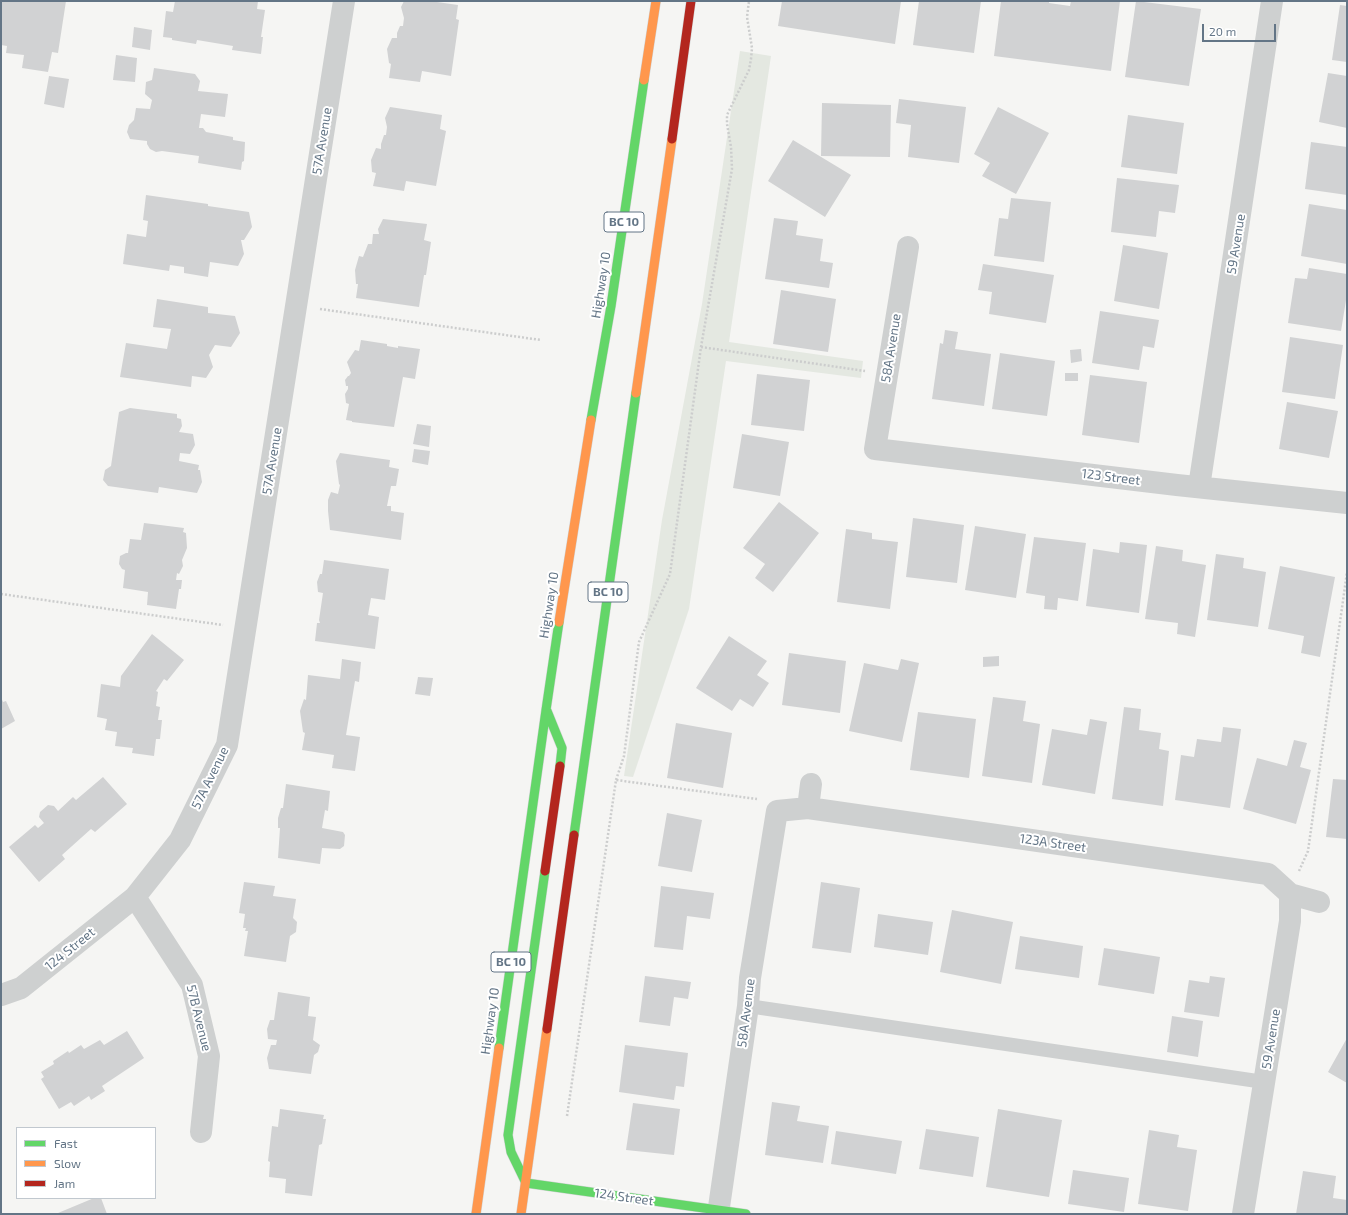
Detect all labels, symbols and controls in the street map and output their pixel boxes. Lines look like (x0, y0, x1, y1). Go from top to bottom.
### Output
scale bar (1204, 16, 1278, 42)
text: 20 m (1209, 24, 1236, 38)
street label: 57A Avenue (309, 106, 335, 176)
road number: BC 10 (604, 212, 644, 232)
street label: 59 Avenue (1224, 213, 1248, 275)
street label: Highway 10 (588, 251, 614, 319)
street label: 58A Avenue (878, 313, 904, 383)
street label: 57A Avenue (259, 426, 285, 496)
street label: 123 Street (1081, 466, 1141, 488)
street label: Highway 10 (536, 571, 562, 639)
road number: BC 10 (588, 582, 628, 602)
street label: 57A Avenue (188, 744, 232, 812)
street label: 123A Street (1019, 831, 1087, 855)
street label: 124 Street (42, 924, 98, 974)
road number: BC 10 (491, 952, 531, 972)
street label: 58A Avenue (734, 978, 758, 1048)
street label: 57B Avenue (183, 983, 215, 1053)
street label: Highway 10 (478, 987, 502, 1055)
street label: 59 Avenue (1259, 1008, 1283, 1070)
legend (16, 1127, 156, 1199)
text: Fast (54, 1136, 77, 1150)
text: Slow (54, 1156, 81, 1170)
text: Jam (54, 1176, 75, 1190)
street label: 124 Street (593, 1185, 655, 1209)

